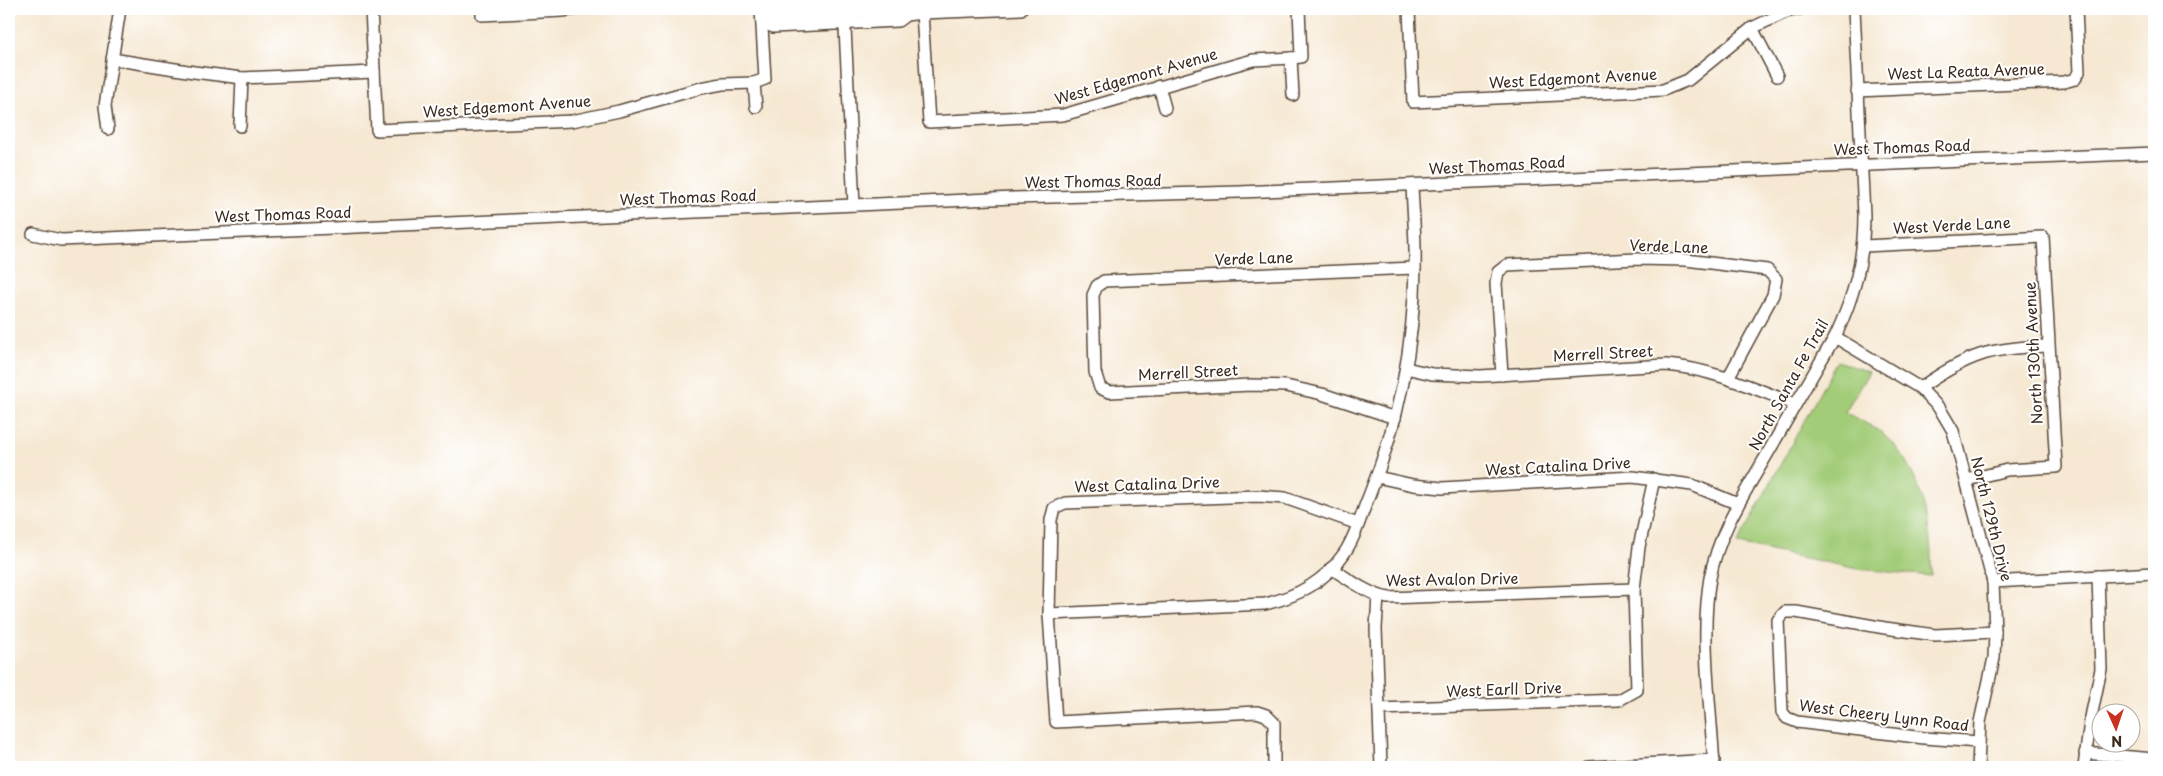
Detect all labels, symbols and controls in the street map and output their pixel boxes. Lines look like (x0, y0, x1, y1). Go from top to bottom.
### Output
street label: West Edgemont Avenue (1051, 41, 1220, 110)
street label: West La Reata Avenue (1887, 56, 2045, 85)
street label: West Edgemont Avenue (1488, 62, 1658, 93)
street label: West Edgemont Avenue (422, 88, 592, 123)
street label: West Thomas Road (1833, 133, 1971, 160)
street label: West Thomas Road (1428, 149, 1566, 180)
street label: West Thomas Road (1024, 168, 1162, 193)
street label: West Thomas Road (619, 183, 757, 210)
street label: West Thomas Road (214, 200, 352, 227)
street label: West Verde Lane (1892, 210, 2011, 239)
street label: Verde Lane (1629, 233, 1709, 258)
street label: Verde Lane (1214, 245, 1294, 270)
street label: North 130th Avenue (2017, 281, 2048, 425)
street label: North Santa Fe Trail (1742, 314, 1833, 454)
street label: Merrell Street (1552, 338, 1654, 367)
street label: Merrell Street (1137, 357, 1239, 386)
street label: West Catalina Drive (1485, 450, 1631, 481)
street label: North 129th Drive (1966, 454, 2019, 583)
street label: West Catalina Drive (1074, 469, 1220, 498)
street label: West Avalon Drive (1385, 566, 1519, 591)
street label: West Earll Drive (1446, 675, 1562, 702)
street label: West Cheery Lynn Road (1798, 693, 1970, 736)
north arrow (2090, 704, 2140, 754)
text: N (2111, 731, 2123, 752)

